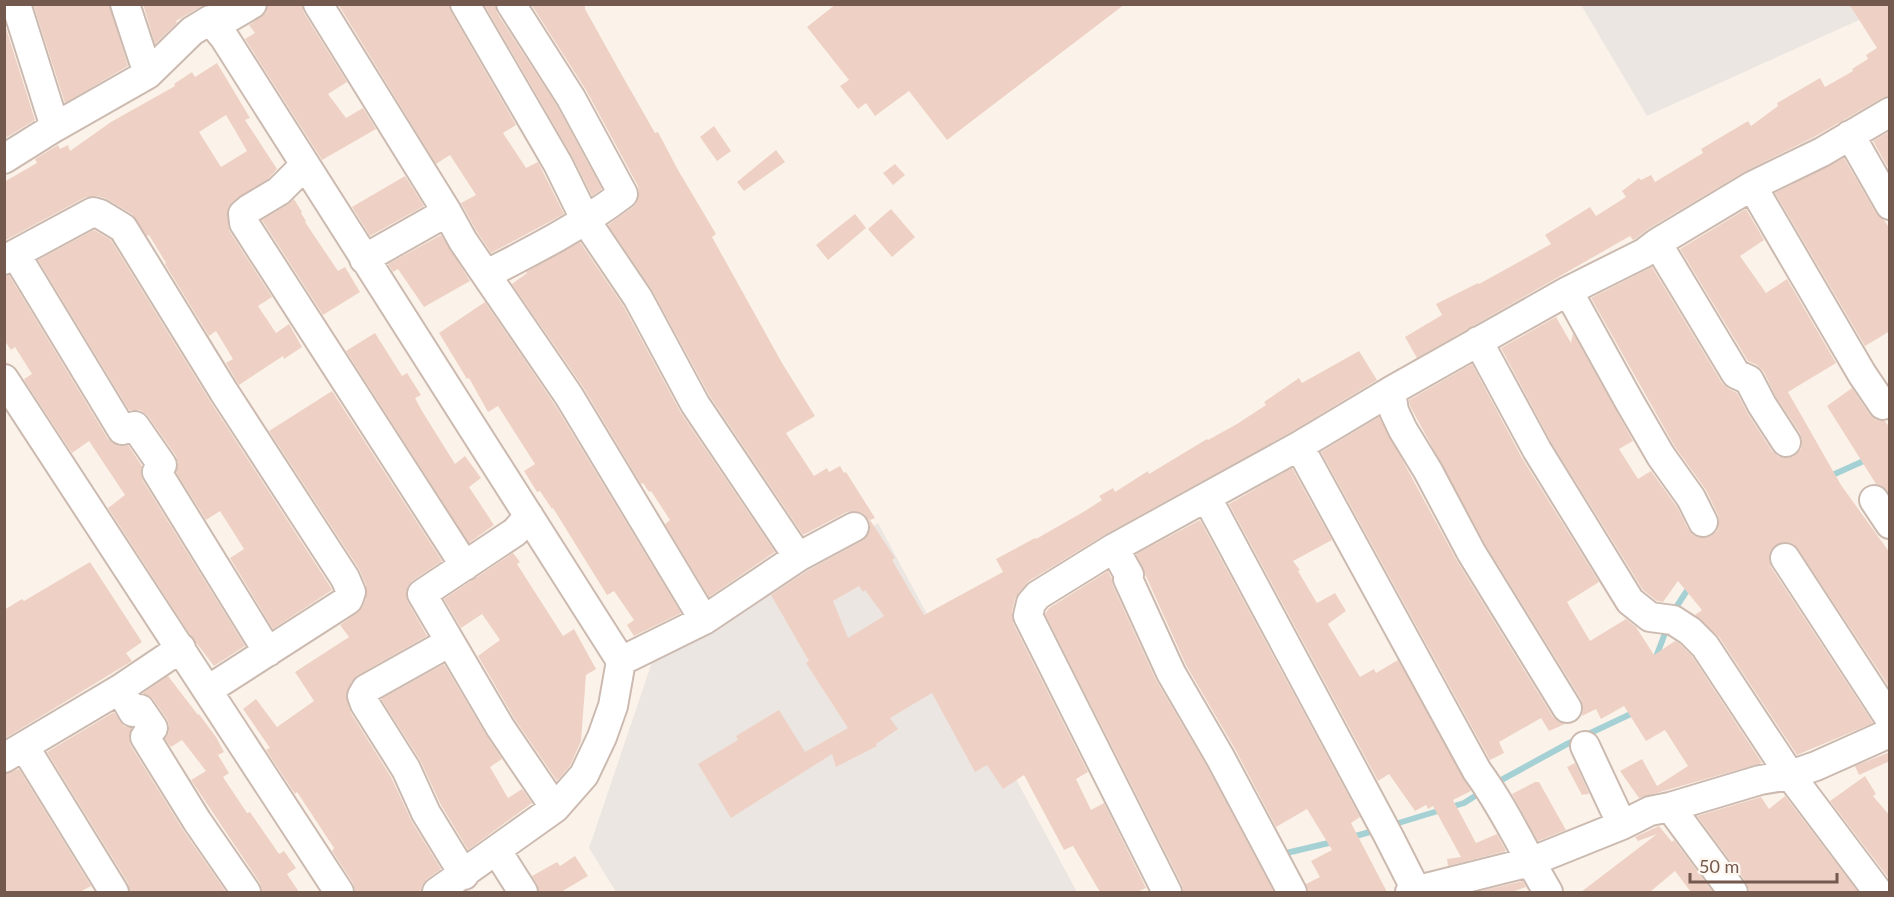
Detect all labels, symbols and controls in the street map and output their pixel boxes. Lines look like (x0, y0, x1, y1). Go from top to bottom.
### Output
scale bar (1690, 846, 1837, 884)
text: 50 m (1699, 855, 1739, 877)

